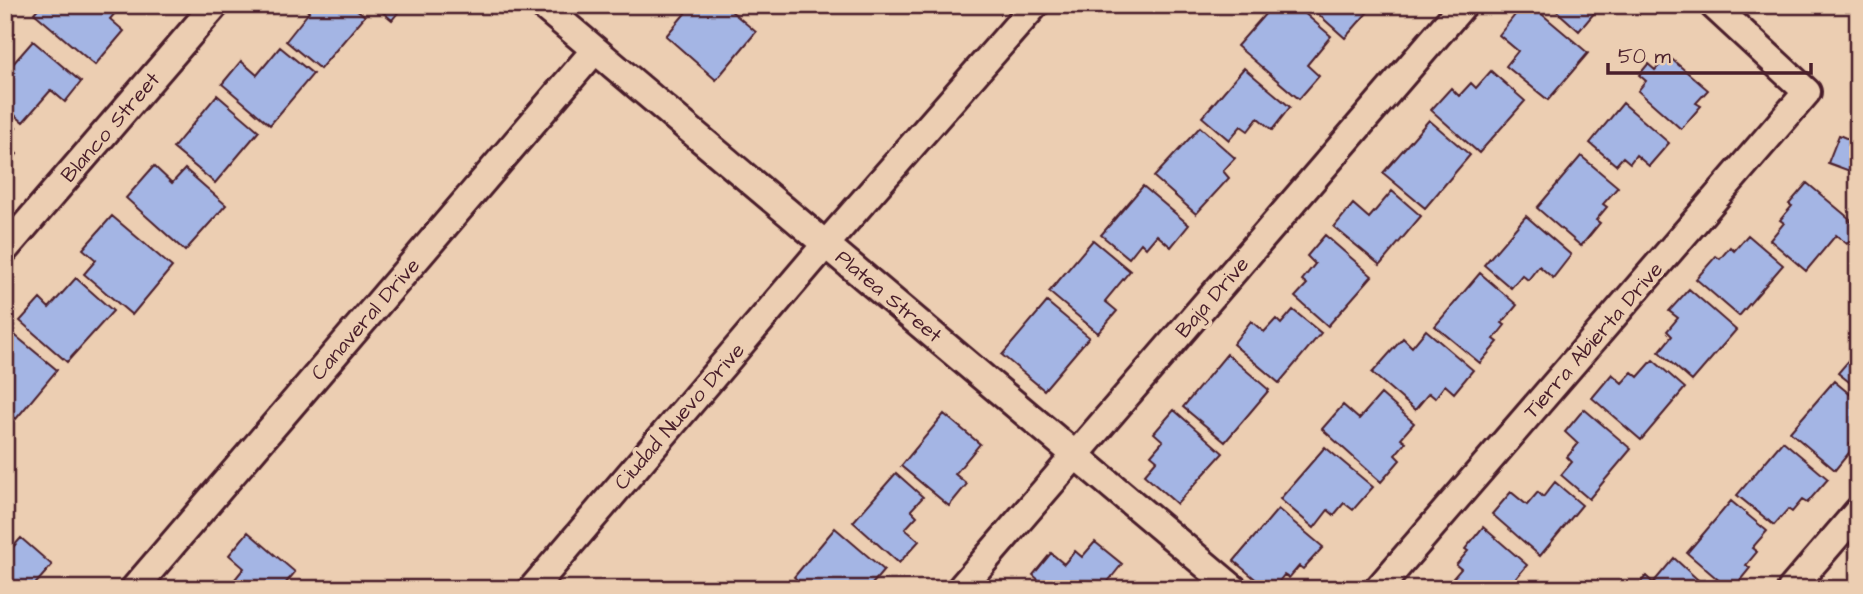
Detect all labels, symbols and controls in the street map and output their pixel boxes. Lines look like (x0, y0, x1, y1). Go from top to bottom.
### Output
scale bar (1608, 32, 1811, 76)
text: 50 m (1618, 42, 1672, 71)
street label: Blanco Street (54, 65, 167, 189)
street label: Platea Street (829, 243, 949, 350)
street label: Baja Drive (1169, 250, 1256, 344)
street label: Canaveral Drive (304, 252, 427, 387)
street label: Tierra Abierta Drive (1517, 256, 1670, 425)
street label: Ciudad Nuevo Drive (607, 337, 751, 496)

